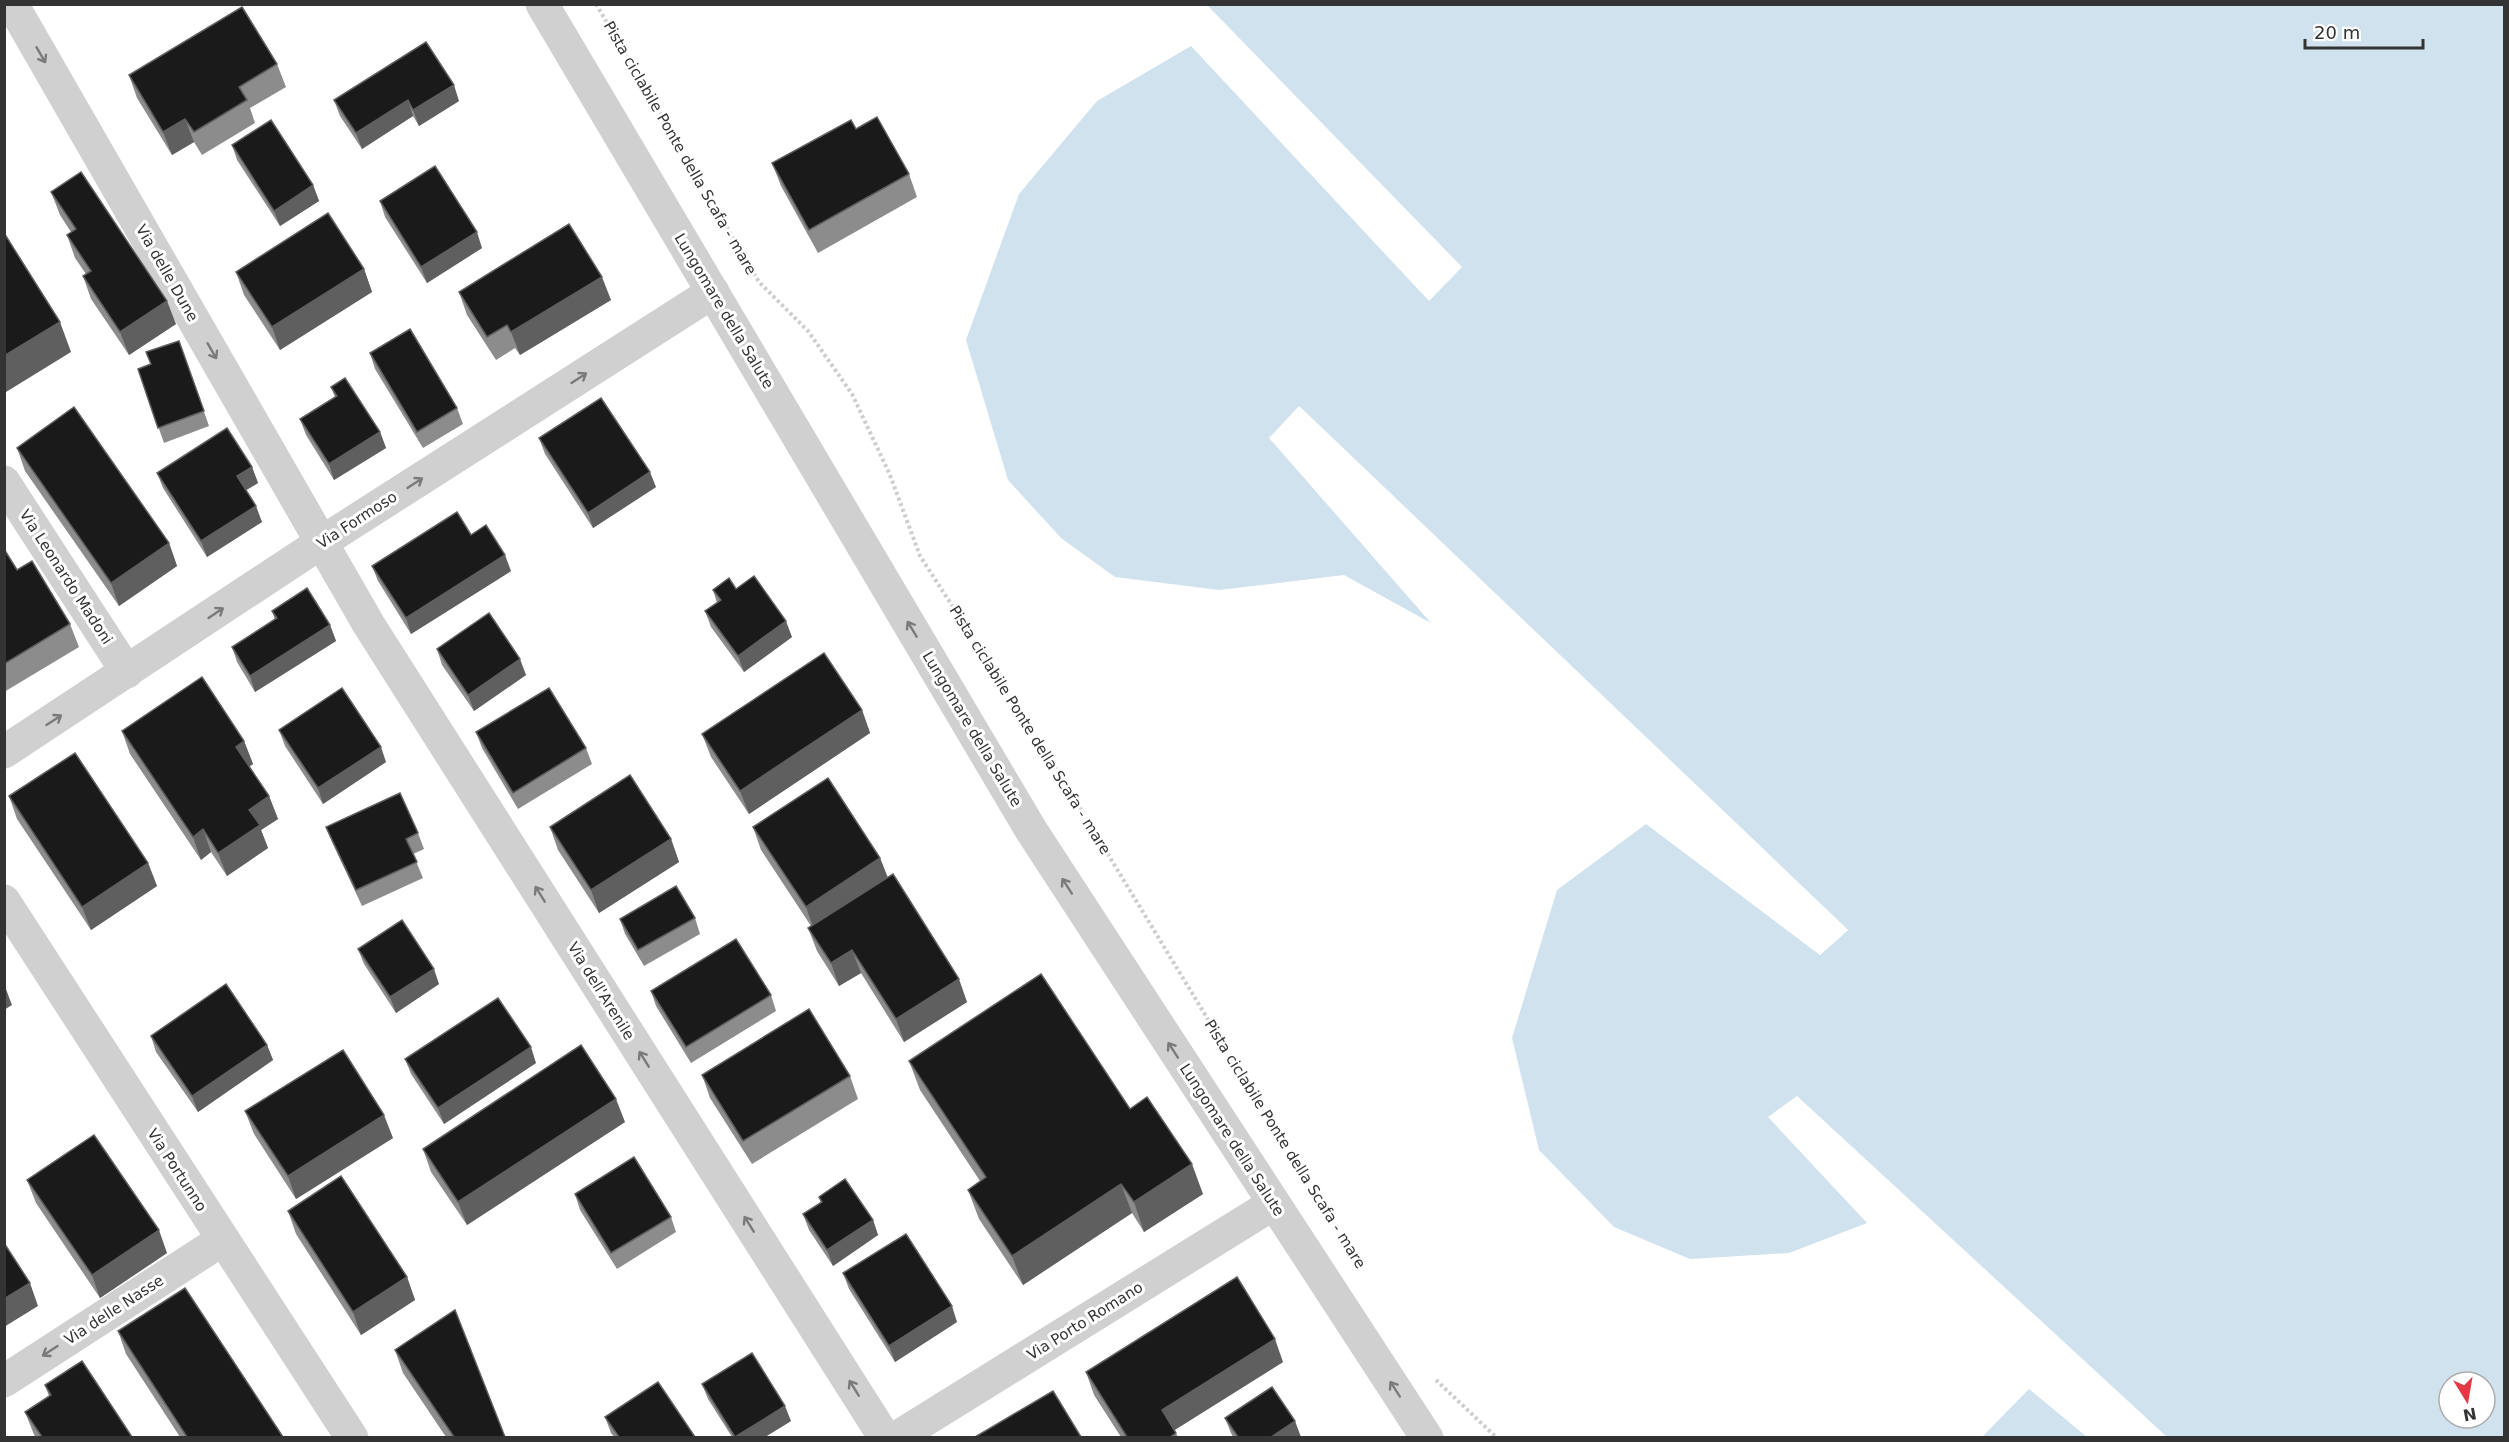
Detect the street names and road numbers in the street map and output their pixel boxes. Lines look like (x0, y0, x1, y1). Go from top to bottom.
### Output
street label: Pista ciclabile Ponte della Scafa - mare (600, 18, 760, 278)
street label: Via delle Dune (132, 221, 202, 325)
street label: Lungomare della Salute (670, 230, 778, 392)
street label: Via Formoso (314, 487, 400, 553)
street label: Via Leonardo Madoni (16, 506, 116, 648)
street label: Pista ciclabile Ponte della Scafa - mare (946, 602, 1114, 858)
street label: Lungomare della Salute (918, 648, 1026, 810)
street label: Via dell'Arenile (564, 939, 638, 1043)
street label: Pista ciclabile Ponte della Scafa - mare (1201, 1016, 1369, 1272)
street label: Lungomare della Salute (1176, 1060, 1288, 1220)
street label: Via Portunno (143, 1125, 211, 1215)
street label: Via delle Nasse (61, 1271, 167, 1349)
street label: Via Porto Romano (1024, 1278, 1146, 1364)

